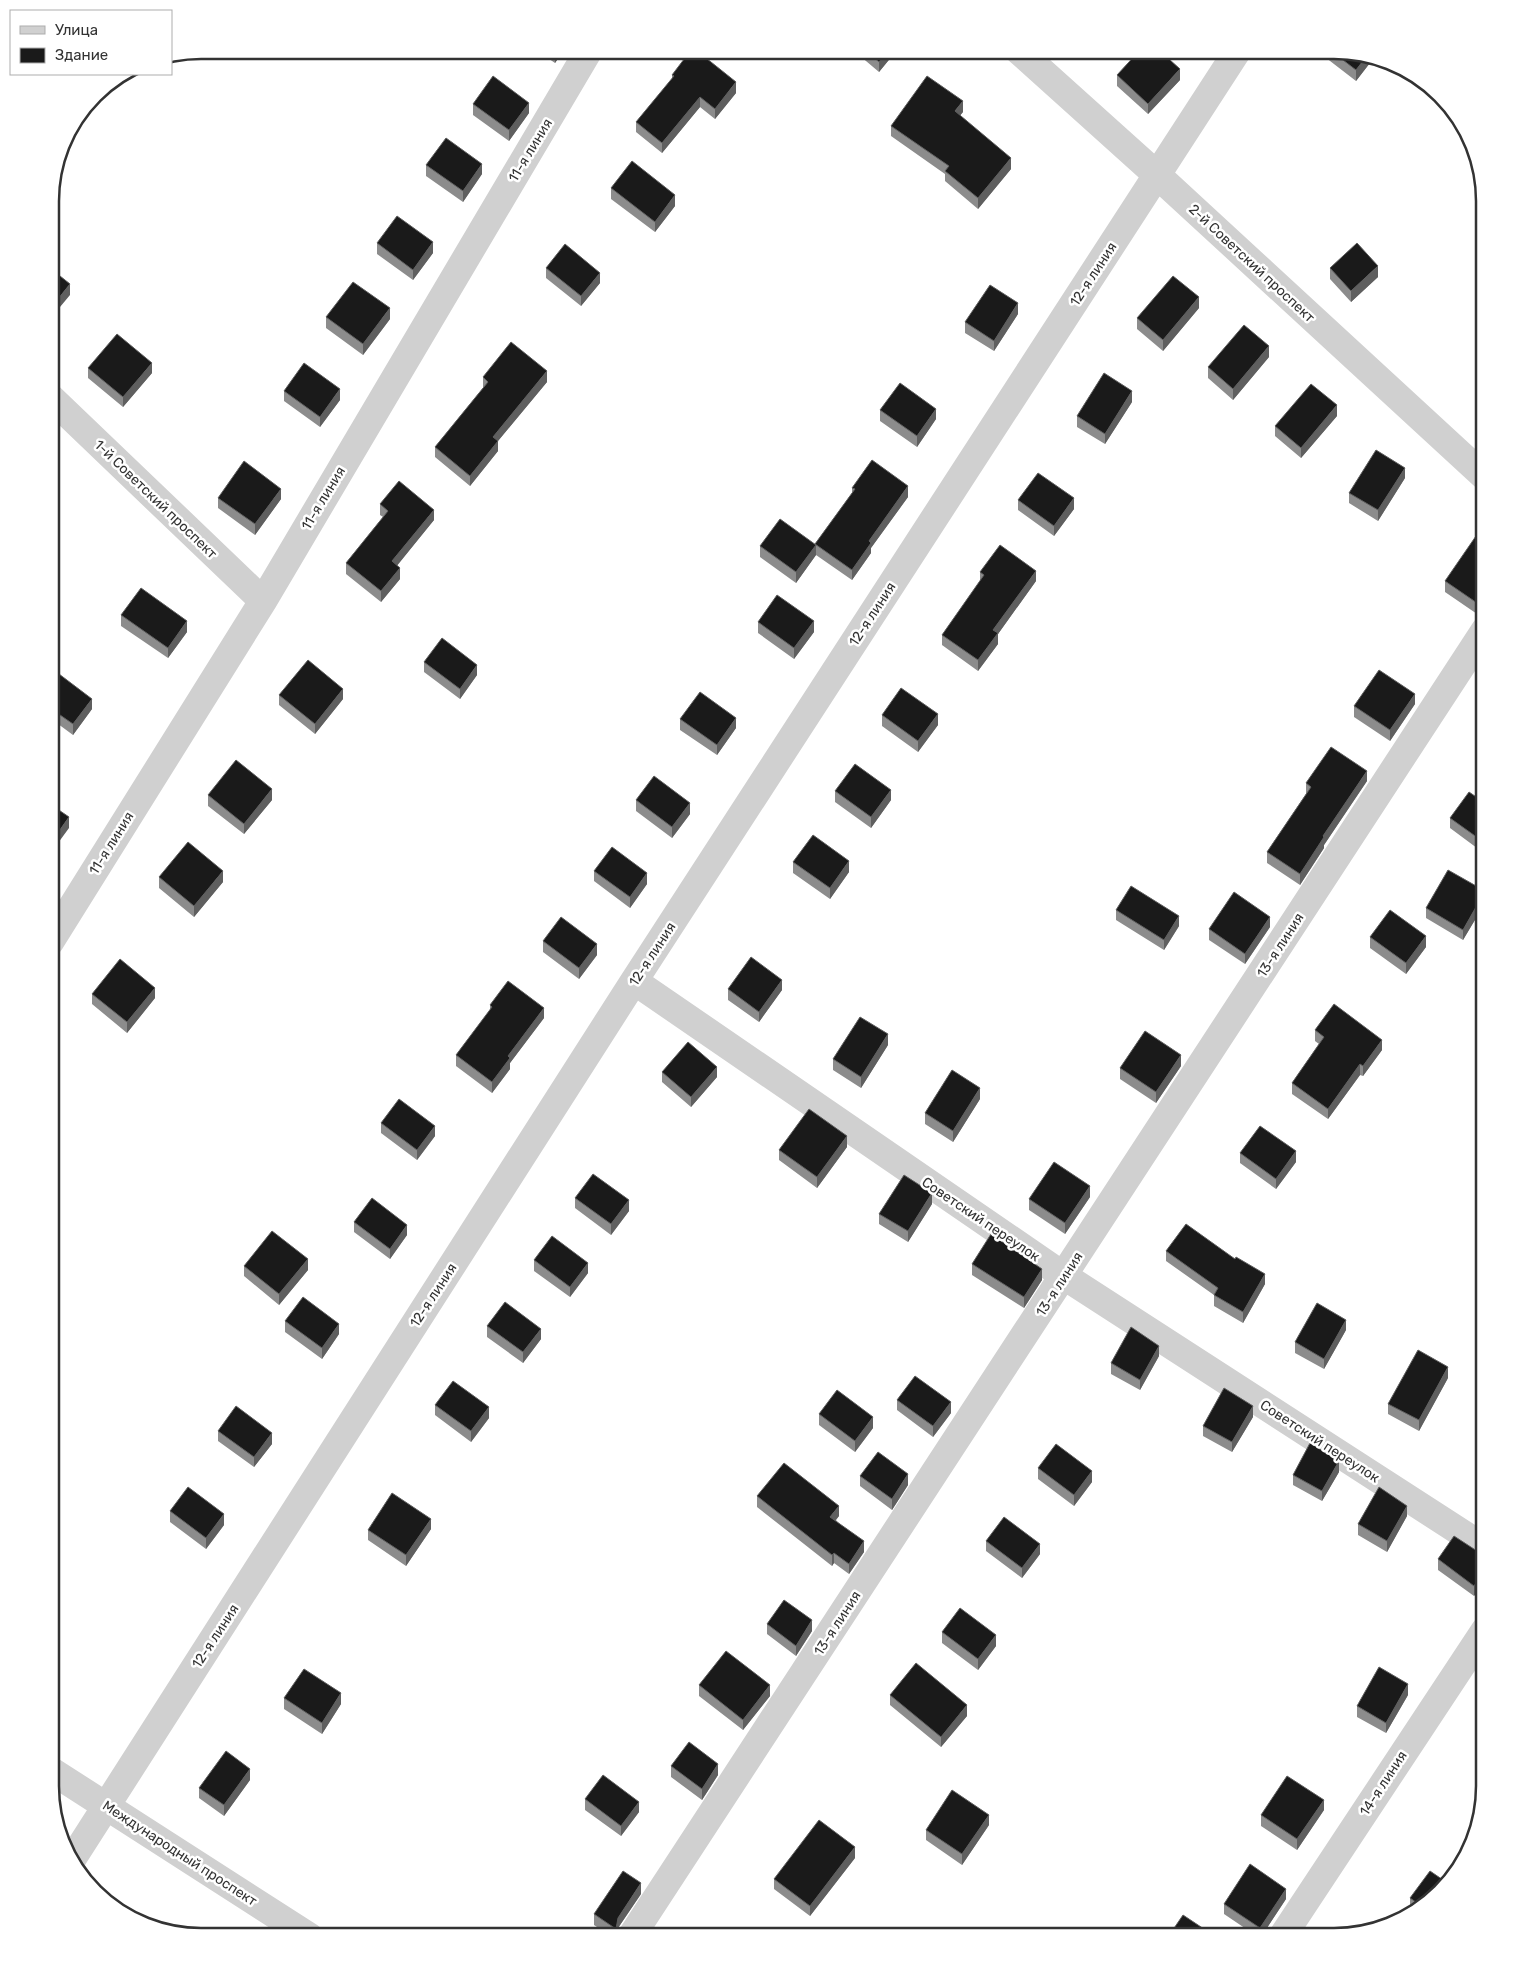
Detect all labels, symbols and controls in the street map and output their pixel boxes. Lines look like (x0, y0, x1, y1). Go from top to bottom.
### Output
legend (10, 10, 172, 75)
text: Улица (55, 21, 98, 39)
text: Здание (55, 46, 108, 64)
street label: 11-я линия (505, 115, 556, 185)
street label: 2-й Советский проспект (1185, 201, 1318, 326)
street label: 12-я линия (1066, 239, 1120, 310)
street label: 1-й Советский проспект (91, 436, 220, 562)
street label: 11-я линия (298, 463, 349, 533)
street label: 12-я линия (845, 579, 899, 650)
street label: 11-я линия (85, 809, 137, 878)
street label: 13-я линия (1253, 910, 1308, 981)
street label: 12-я линия (625, 919, 679, 990)
street label: Советский переулок (918, 1174, 1043, 1266)
street label: 13-я линия (1032, 1249, 1087, 1320)
street label: 12-я линия (406, 1260, 460, 1331)
street label: Советский переулок (1257, 1396, 1383, 1487)
street label: 13-я линия (810, 1588, 865, 1659)
street label: 12-я линия (188, 1601, 242, 1672)
street label: 14-я линия (1356, 1748, 1411, 1819)
street label: Международный проспект (99, 1797, 260, 1910)

